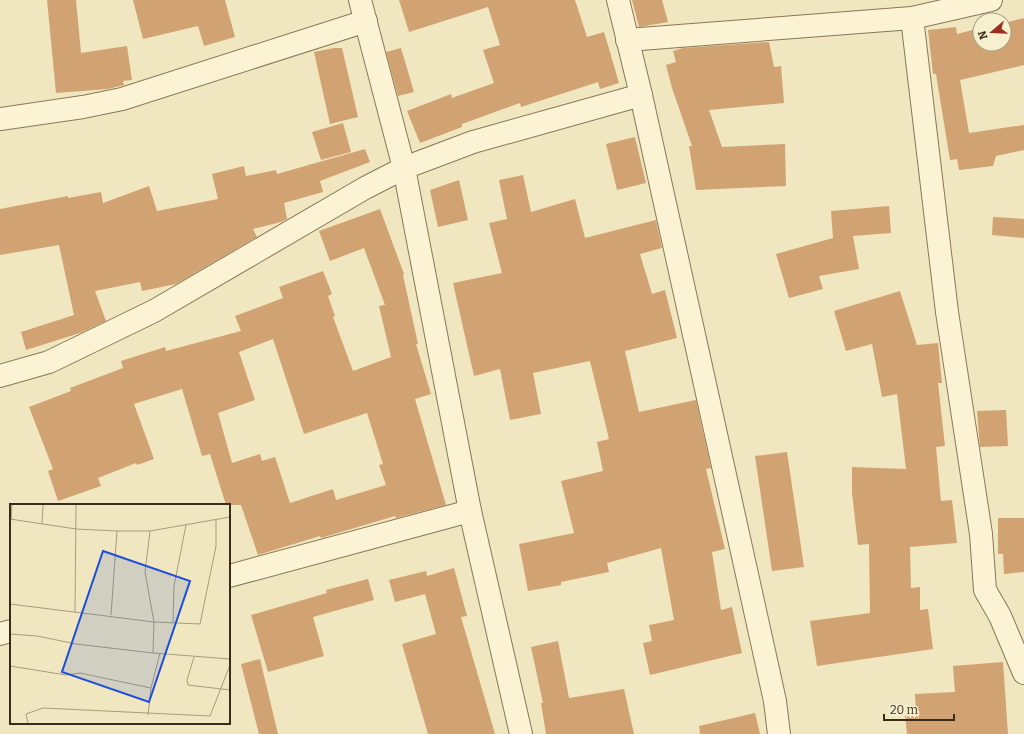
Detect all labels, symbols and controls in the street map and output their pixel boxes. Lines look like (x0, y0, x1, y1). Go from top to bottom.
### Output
north arrow (972, 12, 1012, 52)
text: N (975, 28, 991, 41)
inset map (10, 504, 230, 724)
scale bar (884, 696, 954, 722)
text: 20 m (890, 703, 919, 717)

